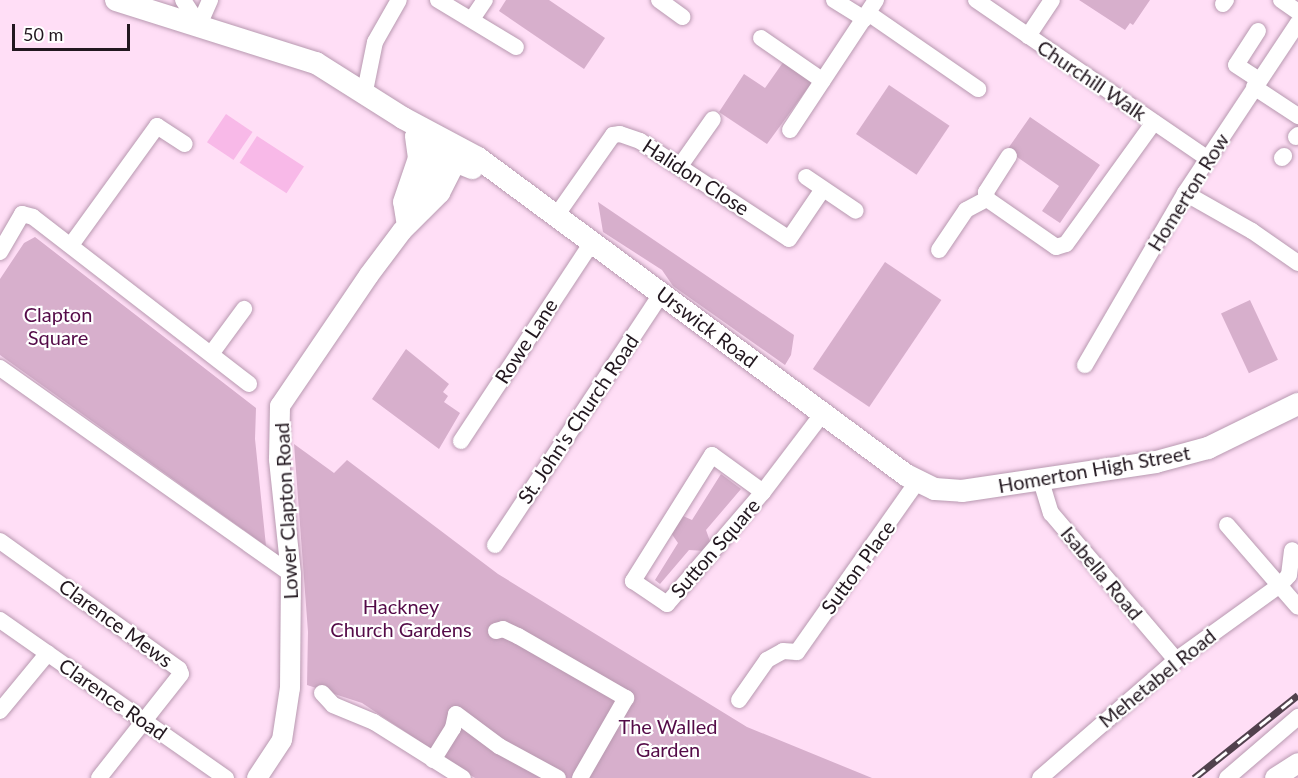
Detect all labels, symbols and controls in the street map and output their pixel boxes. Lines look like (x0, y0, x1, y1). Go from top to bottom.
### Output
scale bar (15, 12, 134, 50)
text: 50 m (23, 23, 63, 45)
street label: Churchill Walk (1033, 35, 1151, 125)
street label: Homerton Row (1142, 129, 1234, 255)
street label: Halidon Close (638, 134, 754, 220)
street label: Urswick Road (652, 281, 762, 373)
street label: Rowe Lane (490, 294, 562, 388)
park label: Clapton Square (24, 303, 92, 350)
street label: St. John's Church Road (512, 330, 644, 508)
street label: Lower Clapton Road (269, 422, 303, 600)
street label: Homerton High Street (996, 440, 1192, 498)
street label: Sutton Square (665, 494, 765, 602)
street label: Sutton Place (816, 516, 900, 618)
street label: Isabella Road (1056, 521, 1148, 625)
street label: Clarence Mews (54, 574, 178, 672)
park label: Hackney Church Gardens (330, 595, 472, 642)
street label: Mehetabel Road (1094, 624, 1220, 732)
street label: Clarence Road (55, 653, 171, 745)
park label: The Walled Garden (618, 714, 718, 761)

